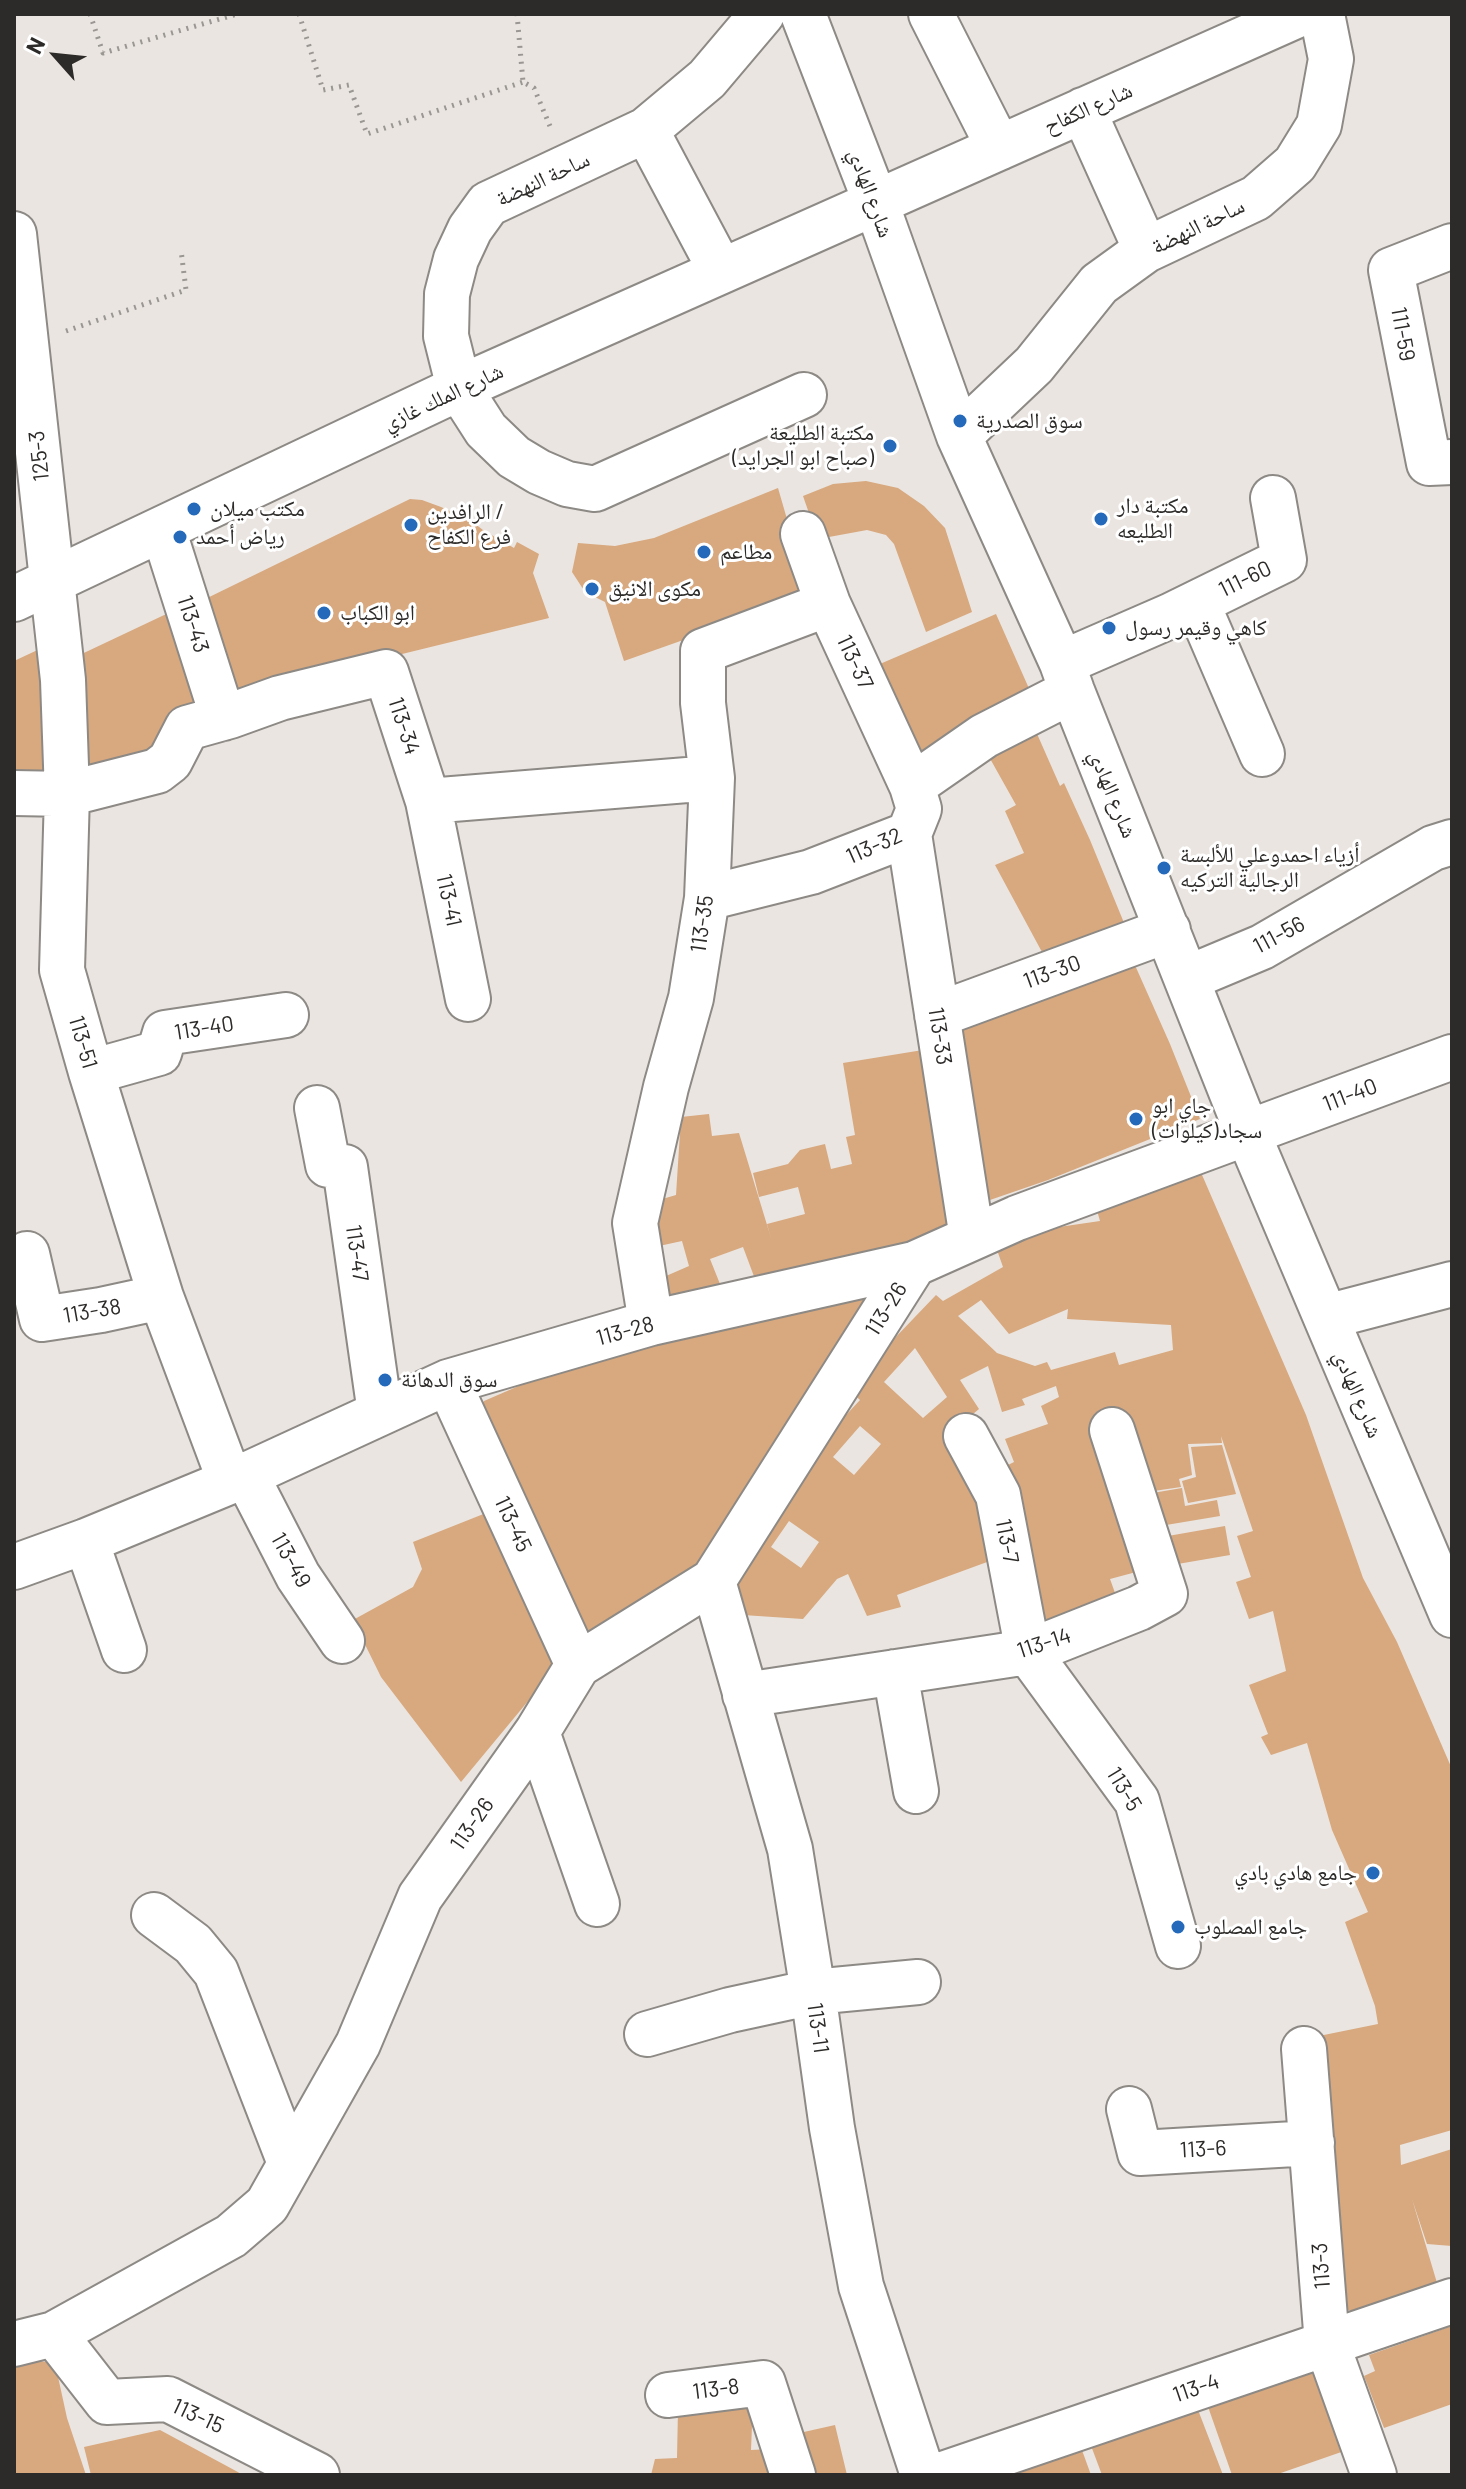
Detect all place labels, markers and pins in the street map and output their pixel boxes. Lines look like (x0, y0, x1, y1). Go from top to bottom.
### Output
place label: سوق الصدرية (976, 408, 1083, 434)
marker: سوق الصدرية (951, 412, 969, 430)
place label: مكتبة الطليعة (صباح ابو الجرايد) (732, 420, 874, 472)
marker: مكتبة الطليعة (صباح ابو الجرايد) (881, 437, 899, 455)
place label: مكتبة دار الطليعه (1117, 493, 1189, 544)
place label: مكتب ميلان (210, 496, 305, 522)
place label: الرافدين / فرع الكفاح (427, 499, 511, 550)
marker: مكتب ميلان (185, 500, 203, 518)
marker: مكتبة دار الطليعه (1092, 510, 1110, 528)
marker: الرافدين / فرع الكفاح (402, 516, 420, 534)
place label: رياض أحمد (196, 524, 285, 550)
marker: رياض أحمد (171, 528, 189, 546)
place label: مطاعم (720, 539, 772, 565)
marker: مطاعم (695, 543, 713, 561)
place label: مكوى الانيق (608, 576, 701, 602)
marker: مكوى الانيق (583, 580, 601, 598)
place label: ابو الكباب (340, 600, 415, 626)
marker: ابو الكباب (315, 604, 333, 622)
place label: كاهي وقيمر رسول (1125, 615, 1267, 641)
marker: كاهي وقيمر رسول (1100, 619, 1118, 637)
place label: أزياء احمدوعلي للألبسة الرجالية التركيه (1180, 842, 1360, 894)
marker: أزياء احمدوعلي للألبسة الرجالية التركيه (1155, 859, 1173, 877)
place label: جاي ابو سجاد(كيلوات) (1152, 1093, 1262, 1144)
marker: جاي ابو سجاد(كيلوات) (1127, 1110, 1145, 1128)
place label: سوق الدهانة (401, 1367, 497, 1393)
marker: سوق الدهانة (376, 1371, 394, 1389)
place label: جامع هادي بادي (1234, 1860, 1357, 1886)
marker: جامع هادي بادي (1364, 1864, 1382, 1882)
place label: جامع المصلوب (1194, 1914, 1307, 1940)
marker: جامع المصلوب (1169, 1918, 1187, 1936)

